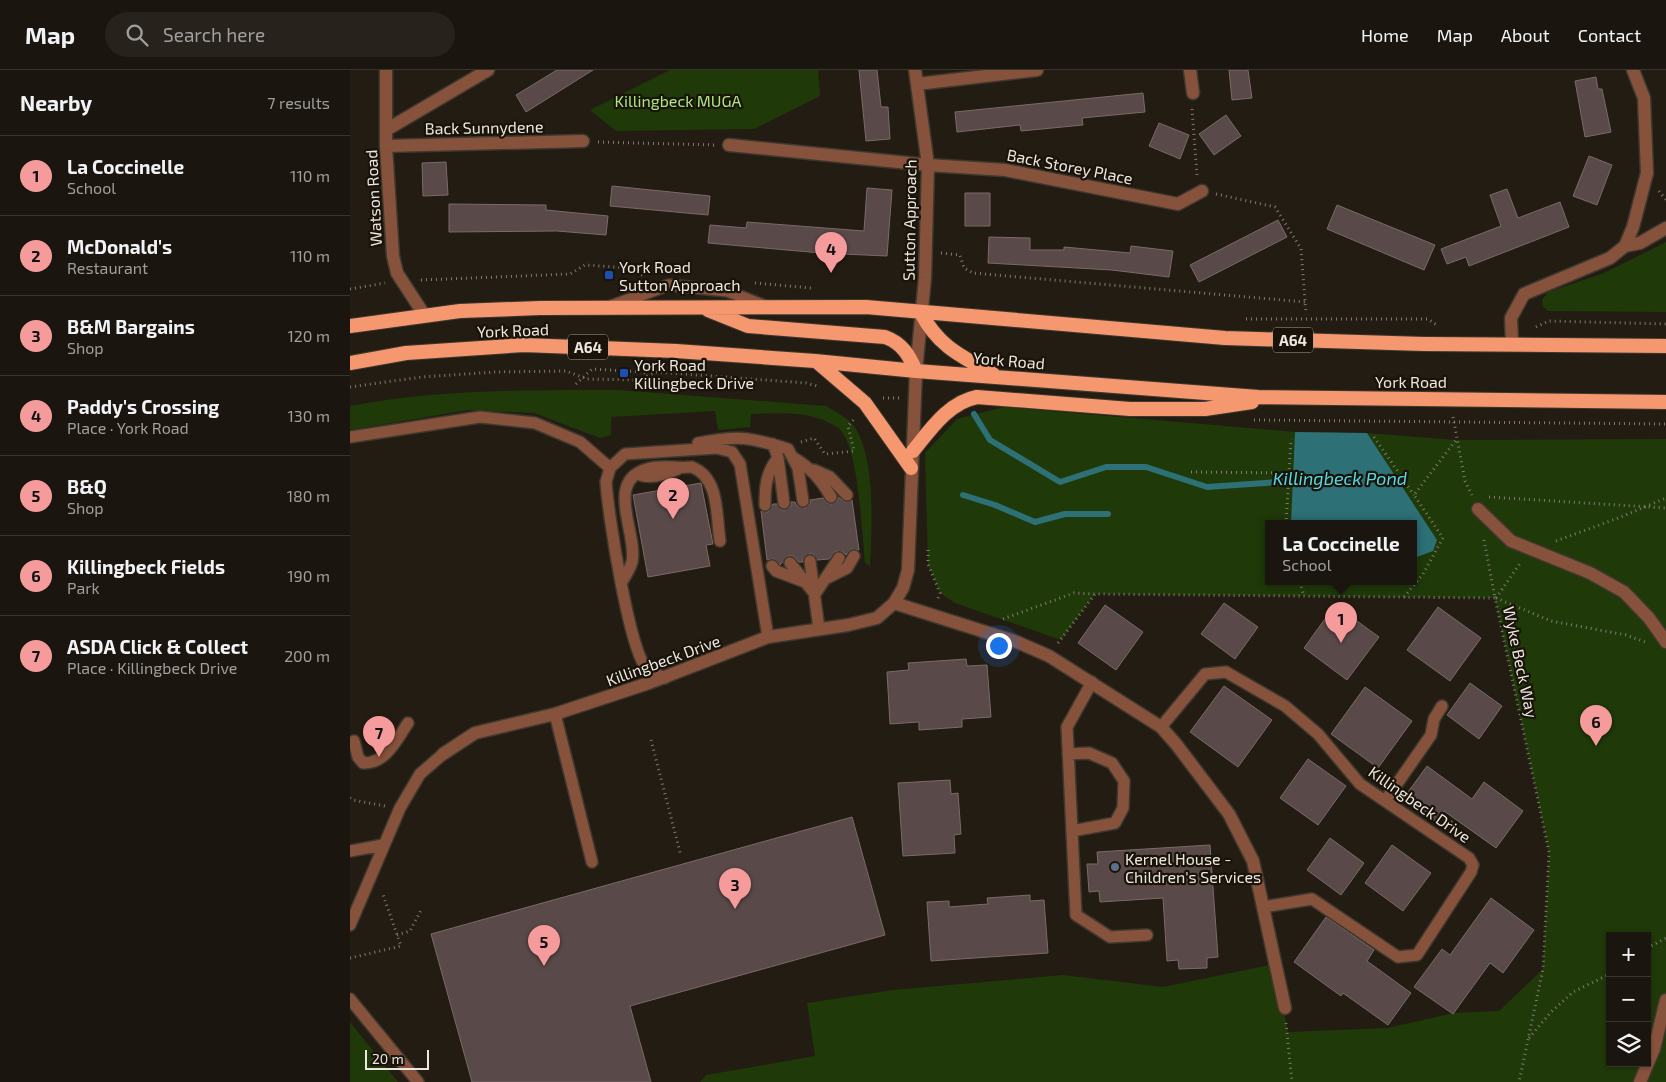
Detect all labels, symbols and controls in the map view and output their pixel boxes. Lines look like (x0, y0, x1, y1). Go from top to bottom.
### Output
search box (105, 12, 455, 57)
text: Map (25, 20, 75, 49)
icon: search (123, 21, 151, 49)
text: Search here (163, 23, 265, 46)
text: Home (1361, 24, 1409, 46)
text: Map (1437, 24, 1473, 46)
text: About (1501, 24, 1550, 46)
text: Contact (1578, 24, 1641, 46)
text: Nearby (20, 90, 92, 115)
park label: Killingbeck MUGA (615, 91, 741, 110)
text: 7 results (267, 93, 330, 112)
street label: Back Sunnydene (424, 116, 544, 138)
street label: Back Storey Place (1005, 144, 1135, 188)
street label: Watson Road (361, 149, 385, 247)
text: La Coccinelle (67, 155, 184, 178)
street label: Sutton Approach (898, 159, 920, 281)
text: 1 (33, 166, 39, 185)
text: 110 m (290, 166, 330, 185)
text: School (67, 178, 116, 197)
pin: 4 (815, 232, 847, 273)
text: McDonald's (67, 235, 172, 258)
text: 2 (31, 246, 41, 265)
text: 110 m (290, 246, 330, 265)
place label: York Road Sutton Approach (619, 257, 741, 294)
text: Restaurant (67, 258, 148, 277)
marker: York Road Sutton Approach (603, 269, 615, 281)
text: B&M Bargains (67, 315, 195, 338)
street label: York Road (477, 319, 549, 341)
text: 3 (31, 326, 41, 345)
text: 120 m (287, 326, 330, 345)
road number: A64 (1273, 328, 1313, 352)
road number: A64 (568, 334, 608, 360)
text: Shop (67, 338, 104, 357)
street label: York Road (972, 347, 1046, 373)
place label: York Road Killingbeck Drive (634, 355, 754, 392)
marker: York Road Killingbeck Drive (618, 367, 630, 379)
street label: York Road (1375, 372, 1447, 391)
text: Paddy's Crossing (67, 395, 219, 418)
text: 4 (31, 406, 41, 425)
text: 130 m (288, 406, 330, 425)
text: Place · York Road (67, 418, 189, 437)
water label: Killingbeck Pond (1273, 467, 1407, 489)
text: B&Q (67, 475, 107, 498)
pin: 2 (657, 478, 689, 519)
text: 5 (32, 486, 40, 505)
text: 180 m (287, 486, 330, 505)
text: Shop (67, 498, 104, 517)
popup (1265, 520, 1417, 585)
text: La Coccinelle (1282, 532, 1400, 555)
text: Killingbeck Fields (67, 555, 225, 578)
text: School (1282, 555, 1331, 574)
text: 6 (31, 566, 41, 585)
text: 190 m (287, 566, 330, 585)
text: Park (67, 578, 100, 597)
pin: 1 (1325, 602, 1357, 643)
street label: Wyke Beck Way (1500, 604, 1542, 720)
street label: Killingbeck Drive (603, 631, 723, 689)
your location (986, 633, 1012, 659)
text: ASDA Click & Collect (67, 635, 248, 658)
text: 7 (32, 646, 40, 665)
text: 200 m (284, 646, 330, 665)
text: Place · Killingbeck Drive (67, 658, 237, 677)
pin: 6 (1580, 705, 1612, 746)
pin: 7 (363, 716, 395, 757)
street label: Killingbeck Drive (1365, 762, 1475, 846)
place label: Kernel House - Children's Services (1125, 849, 1261, 886)
marker: Kernel House - Children's Services (1109, 861, 1121, 873)
pin: 3 (719, 868, 751, 909)
pin: 5 (528, 925, 560, 966)
map controls (1606, 932, 1651, 1067)
button: + (1606, 932, 1651, 977)
button: − (1606, 977, 1651, 1022)
button: layers (1606, 1022, 1651, 1067)
scale bar (365, 1047, 429, 1070)
text: 20 m (372, 1050, 404, 1067)

